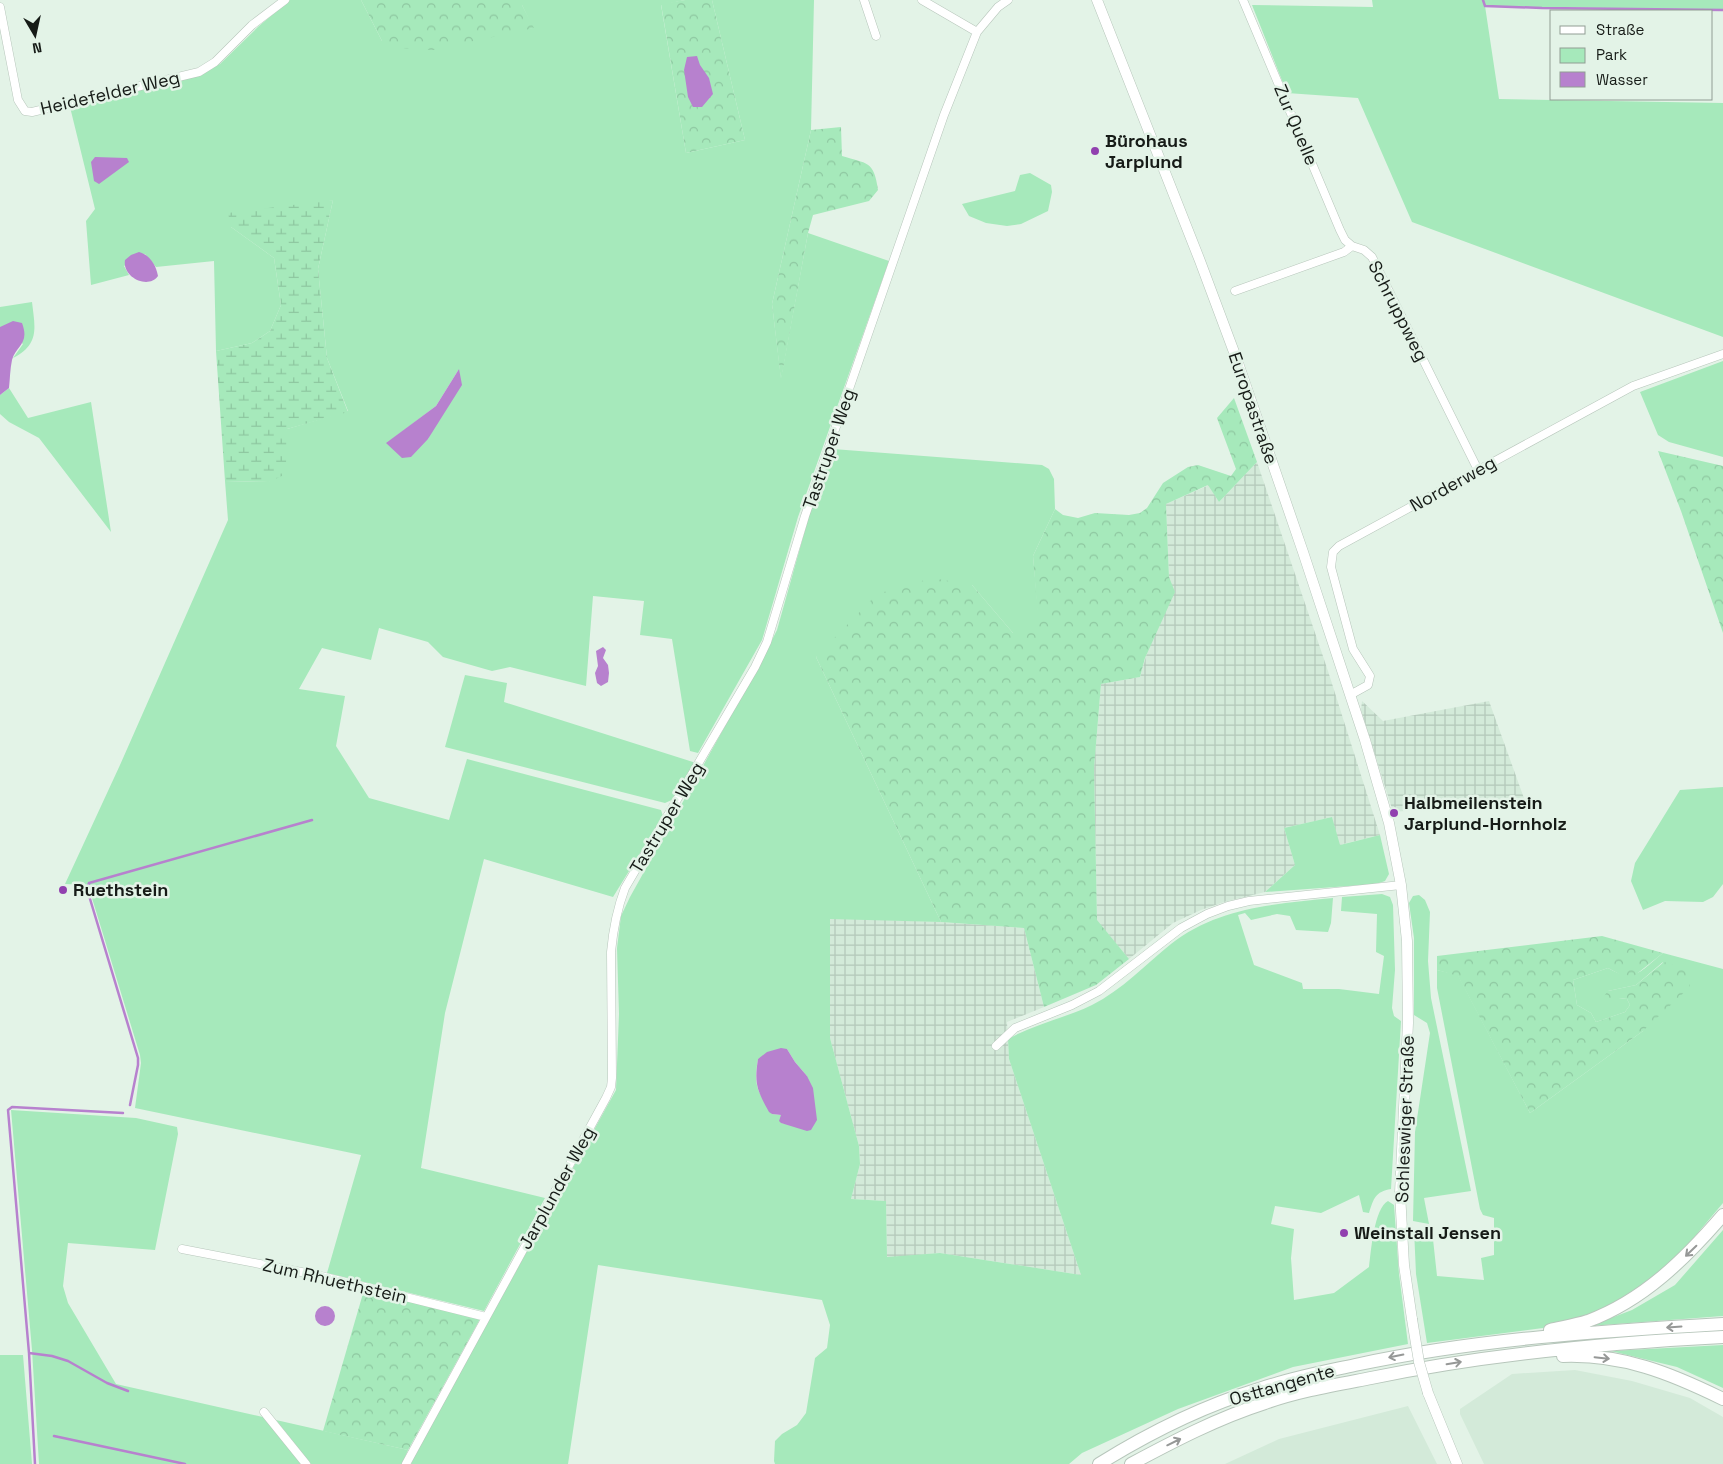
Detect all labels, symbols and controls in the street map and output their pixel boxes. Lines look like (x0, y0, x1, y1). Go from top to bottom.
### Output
north arrow (10, 10, 60, 60)
legend (1550, 10, 1713, 100)
text: Straße (1596, 20, 1645, 39)
text: N (31, 38, 43, 57)
text: Park (1596, 45, 1627, 64)
street label: Heidefelder Weg (38, 65, 182, 120)
text: Wasser (1596, 70, 1648, 89)
street label: Zur Quelle (1269, 81, 1324, 169)
place label: Bürohaus Jarplund (1105, 129, 1188, 173)
marker: Bürohaus Jarplund (1089, 145, 1101, 157)
street label: Schruppweg (1363, 256, 1434, 365)
street label: Europastraße (1224, 349, 1283, 467)
street label: Tastruper Weg (797, 386, 860, 512)
street label: Norderweg (1406, 450, 1500, 517)
street label: Tastruper Weg (624, 758, 709, 878)
place label: Halbmeilenstein Jarplund-Hornholz (1404, 791, 1567, 835)
marker: Halbmeilenstein Jarplund-Hornholz (1388, 807, 1400, 819)
place label: Ruethstein (73, 878, 168, 901)
marker: Ruethstein (57, 884, 69, 896)
street label: Schleswiger Straße (1390, 1035, 1419, 1203)
street label: Jarplunder Weg (513, 1122, 600, 1253)
place label: Weinstall Jensen (1354, 1221, 1501, 1244)
marker: Weinstall Jensen (1338, 1227, 1350, 1239)
one-way arrow (1684, 1245, 1697, 1257)
street label: Zum Rhuethstein (261, 1253, 410, 1308)
one-way arrow (1667, 1322, 1683, 1331)
one-way arrow (1389, 1352, 1405, 1362)
one-way arrow (1593, 1353, 1609, 1363)
street label: Osttangente (1226, 1358, 1337, 1411)
one-way arrow (1445, 1358, 1461, 1368)
one-way arrow (1166, 1436, 1181, 1446)

